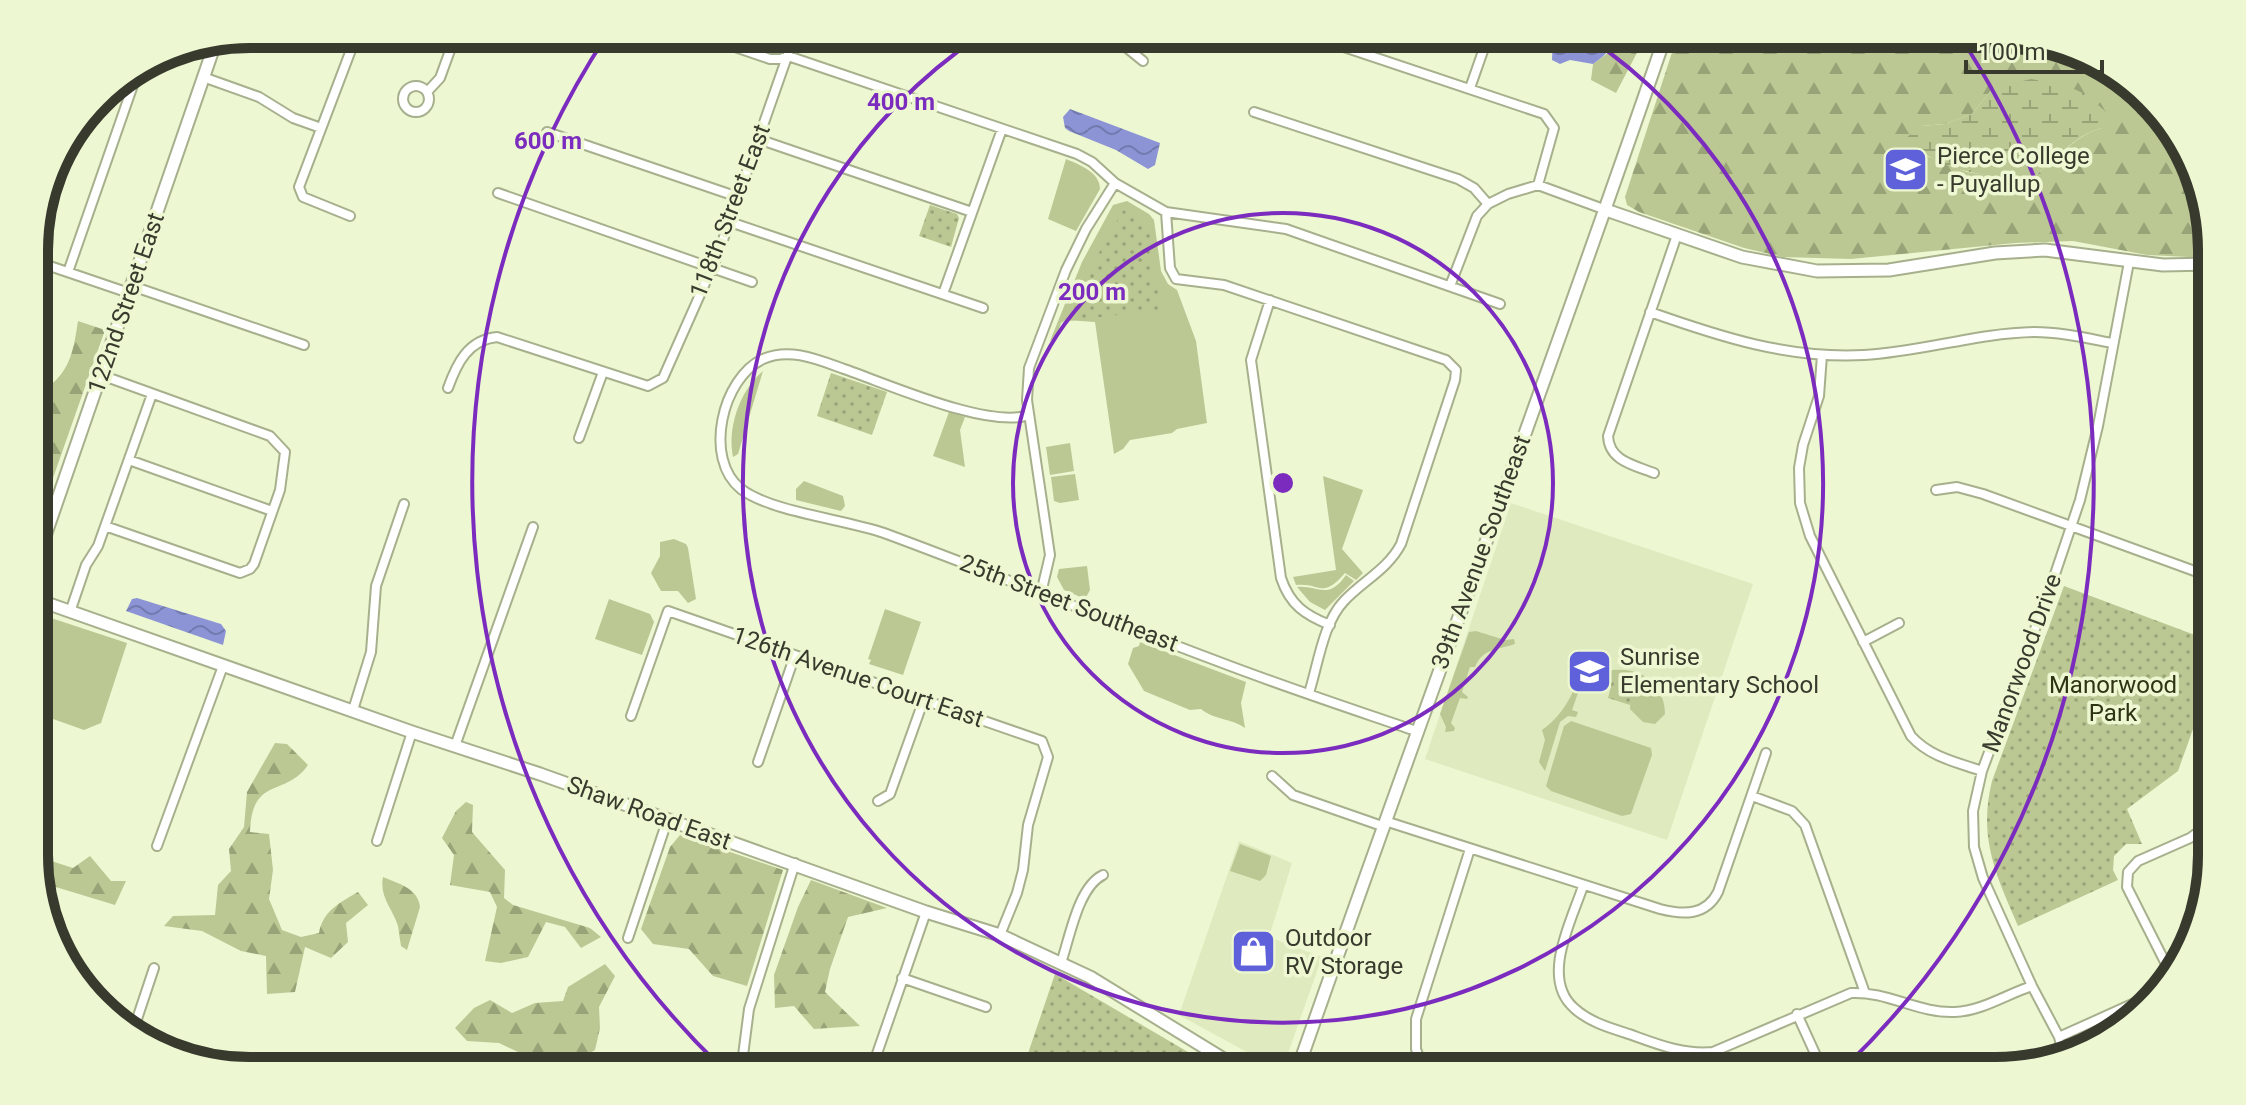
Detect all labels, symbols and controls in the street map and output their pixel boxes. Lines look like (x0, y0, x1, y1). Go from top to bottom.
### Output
scale bar (1966, 24, 2102, 74)
text: 100 m (1978, 38, 2045, 66)
text: 400 m (867, 88, 935, 116)
street label: 118th Street East (684, 120, 776, 302)
text: 600 m (514, 127, 582, 155)
place label: Pierce College - Puyallup (1937, 142, 2090, 198)
school or university icon: Pierce College - Puyallup (1882, 146, 1930, 194)
street label: 122nd Street East (82, 209, 170, 397)
text: 200 m (1058, 278, 1126, 306)
street label: 39th Avenue Southeast (1426, 431, 1536, 673)
centre of rings (1269, 469, 1297, 497)
street label: 25th Street Southeast (956, 548, 1182, 658)
street label: Manorwood Drive (1977, 570, 2067, 756)
street label: 126th Avenue Court East (729, 621, 987, 733)
place label: Sunrise Elementary School (1620, 643, 1819, 699)
school or university icon: Sunrise Elementary School (1565, 647, 1613, 695)
park label: Manorwood Park (2049, 671, 2177, 727)
street label: Shaw Road East (563, 770, 735, 856)
place label: Outdoor RV Storage (1285, 924, 1403, 980)
shop icon: Outdoor RV Storage (1230, 928, 1278, 976)

